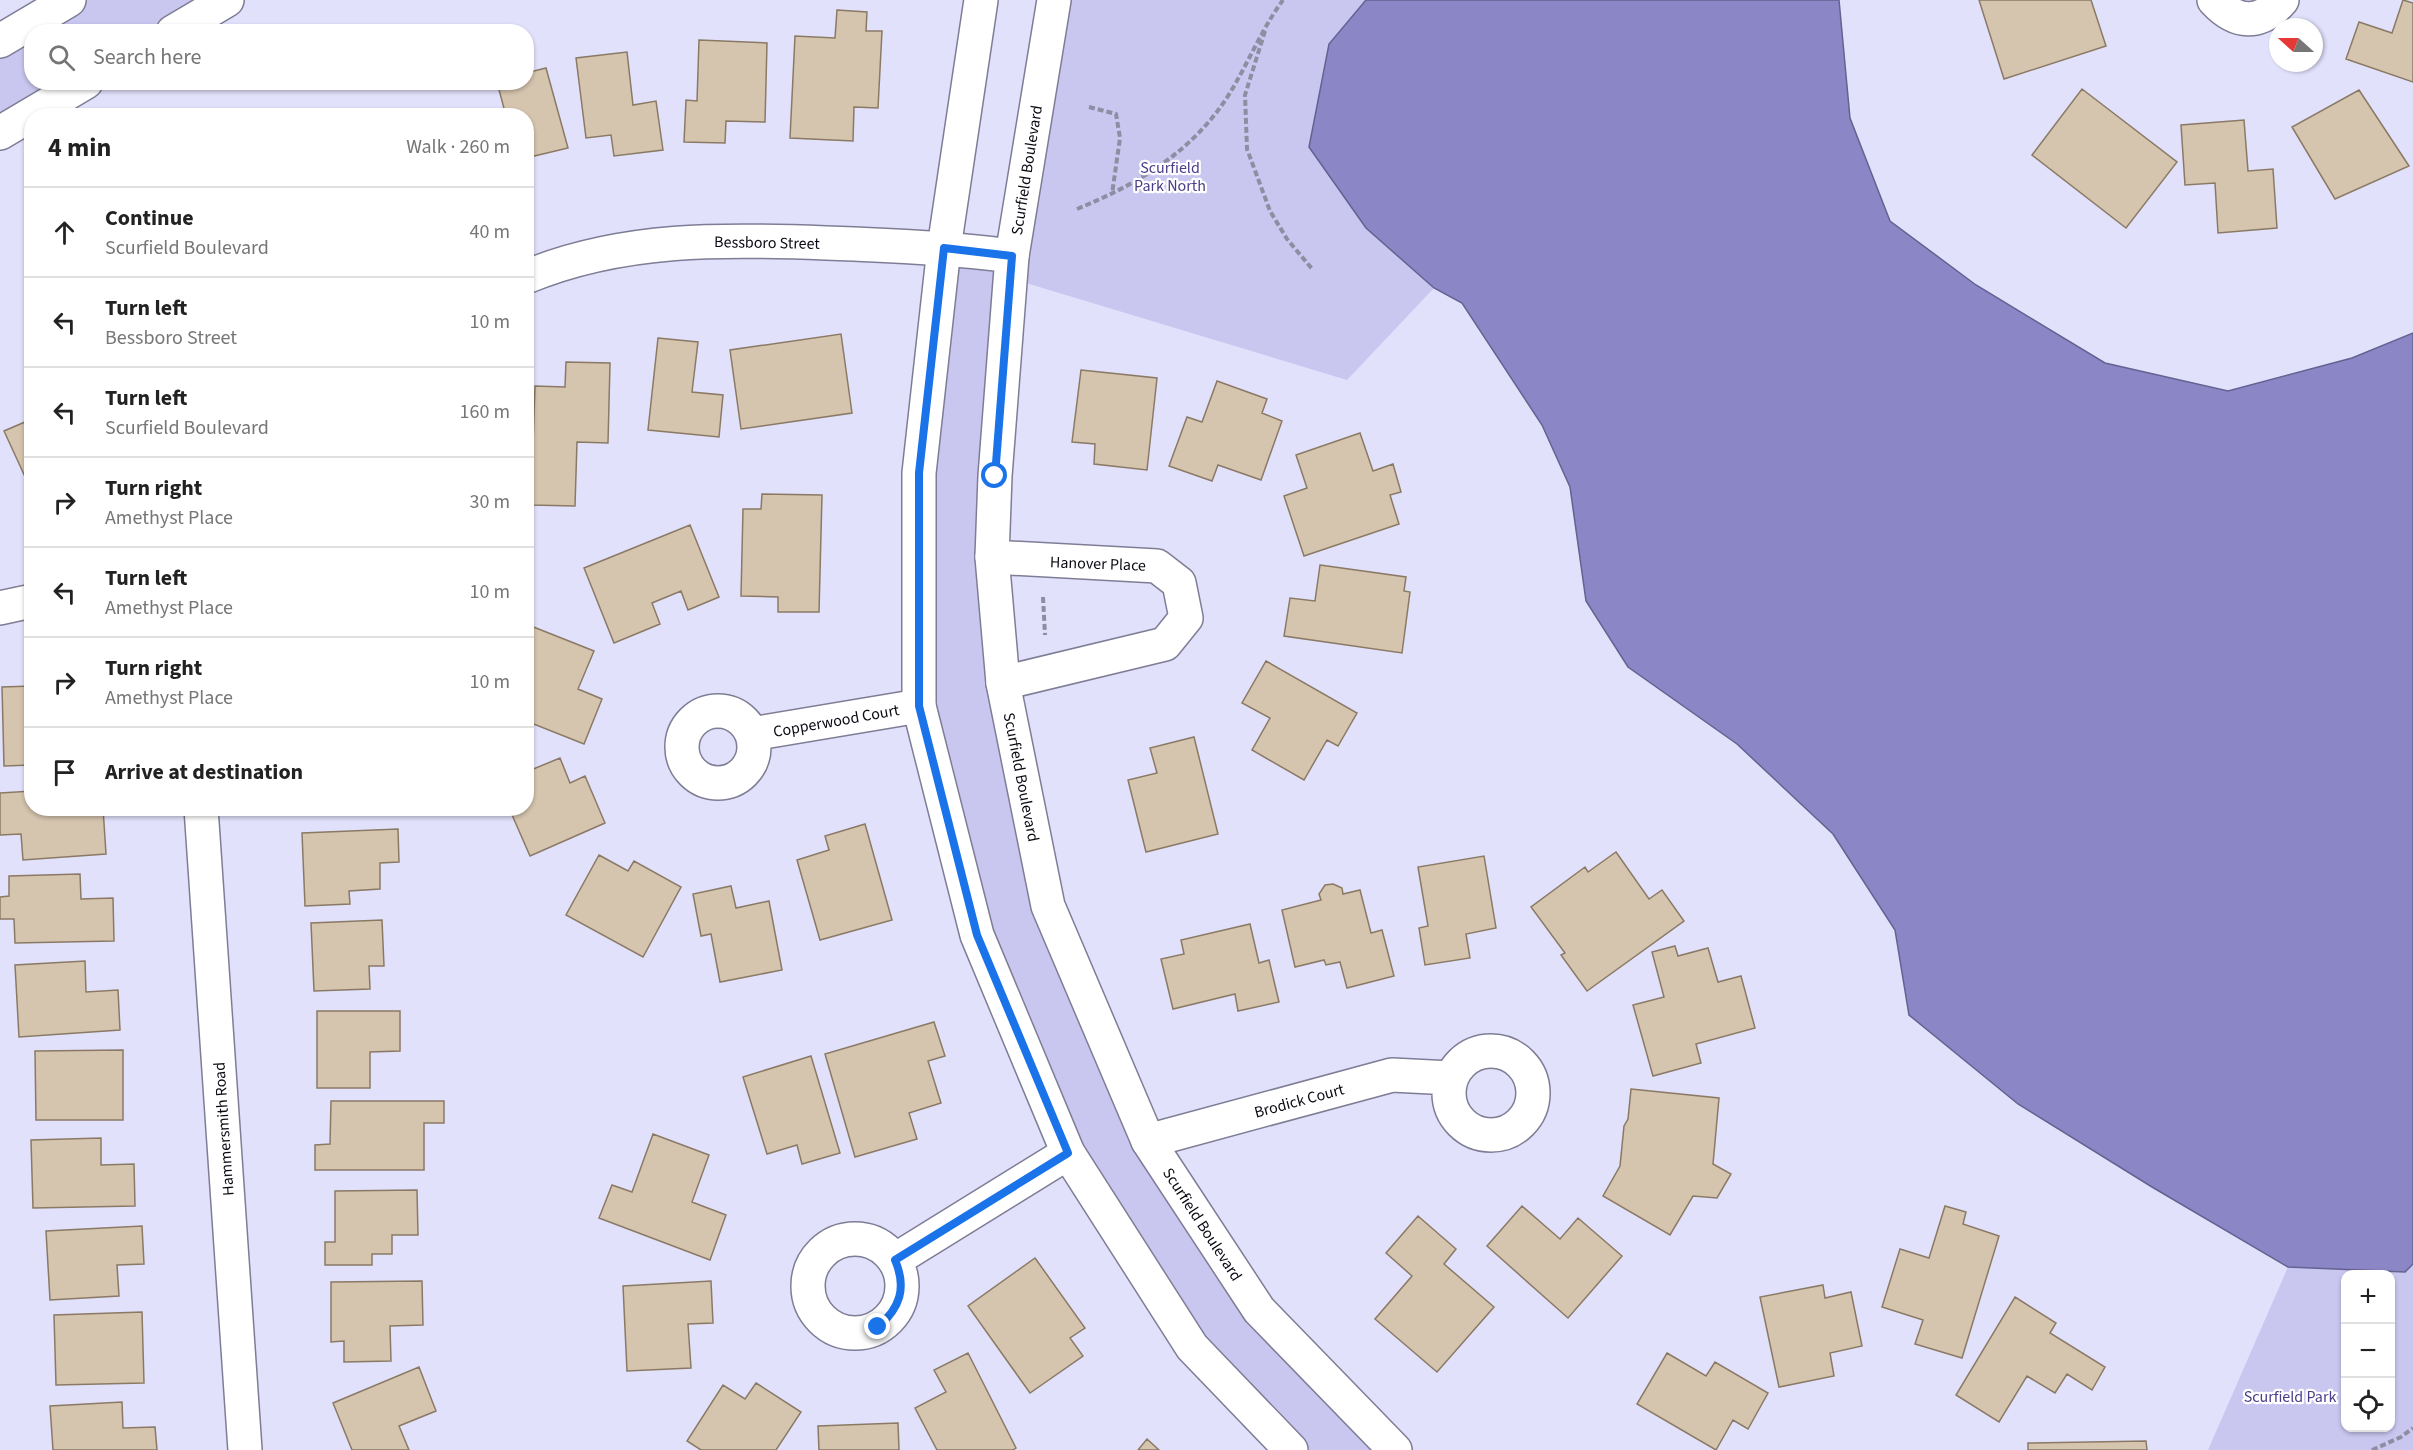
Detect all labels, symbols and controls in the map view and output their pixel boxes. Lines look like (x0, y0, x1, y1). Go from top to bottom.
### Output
north arrow (2269, 18, 2323, 72)
search box (24, 24, 534, 90)
icon: search (45, 41, 78, 74)
text: Search here (93, 41, 201, 73)
street label: Scurfield Boulevard (1006, 104, 1048, 237)
text: 4 min (48, 129, 111, 166)
text: Walk · 260 m (406, 133, 510, 161)
park label: Scurfield Park North (1134, 157, 1206, 197)
text: Continue (105, 202, 194, 234)
icon: ahead (48, 216, 81, 249)
text: 40 m (470, 218, 510, 246)
street label: Bessboro Street (714, 231, 821, 255)
text: Scurfield Boulevard (105, 234, 269, 262)
text: Turn left (105, 292, 187, 324)
icon: left (48, 306, 81, 339)
text: 10 m (470, 308, 510, 336)
text: Bessboro Street (105, 324, 237, 352)
text: Turn left (105, 382, 187, 414)
icon: left (48, 396, 81, 429)
text: 160 m (460, 398, 510, 426)
text: Scurfield Boulevard (105, 414, 269, 442)
route start (981, 462, 1007, 488)
text: Turn right (105, 472, 202, 504)
icon: right (48, 486, 81, 519)
text: 30 m (470, 488, 510, 516)
text: Amethyst Place (105, 504, 233, 532)
street label: Hanover Place (1050, 551, 1146, 577)
text: Turn left (105, 562, 187, 594)
icon: left (48, 576, 81, 609)
text: 10 m (470, 578, 510, 606)
text: Amethyst Place (105, 594, 233, 622)
text: Turn right (105, 652, 202, 684)
icon: right (48, 666, 81, 699)
text: 10 m (470, 668, 510, 696)
text: Amethyst Place (105, 684, 233, 712)
street label: Copperwood Court (771, 699, 902, 743)
street label: Scurfield Boulevard (998, 711, 1044, 844)
icon: arrive (48, 756, 81, 789)
text: Arrive at destination (105, 756, 303, 788)
street label: Hammersmith Road (208, 1061, 240, 1197)
street label: Brodick Court (1252, 1078, 1347, 1124)
street label: Scurfield Boulevard (1157, 1164, 1247, 1286)
map controls (2341, 1270, 2395, 1432)
button: + (2341, 1270, 2395, 1324)
route end (864, 1313, 890, 1339)
button: − (2341, 1324, 2395, 1378)
button: locate (2341, 1378, 2395, 1432)
park label: Scurfield Park (2244, 1386, 2336, 1408)

